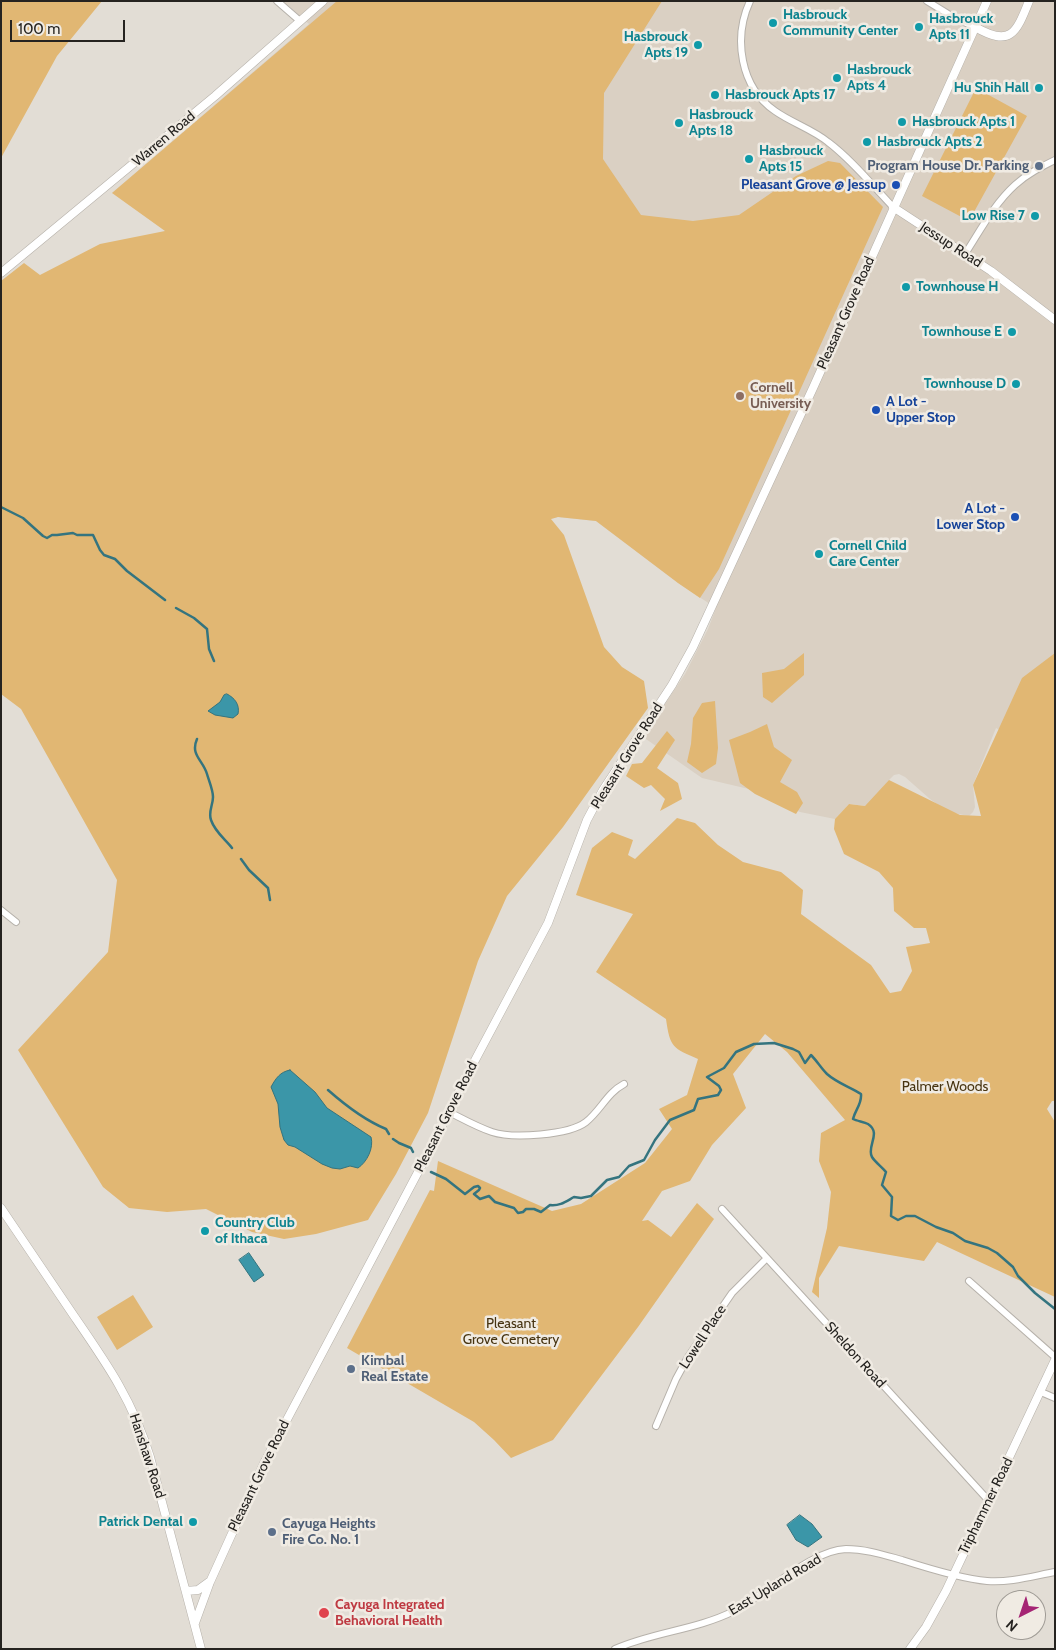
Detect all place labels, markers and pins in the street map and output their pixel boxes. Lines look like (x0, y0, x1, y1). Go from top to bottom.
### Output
place label: Hasbrouck Community Center (783, 7, 898, 40)
place label: Hasbrouck Apts 11 (929, 11, 993, 44)
marker: Hasbrouck Community Center (767, 17, 779, 29)
marker: Hasbrouck Apts 11 (913, 21, 925, 33)
place label: Hasbrouck Apts 19 (624, 29, 688, 62)
marker: Hasbrouck Apts 19 (692, 39, 704, 51)
place label: Hasbrouck Apts 4 (847, 62, 911, 94)
marker: Hasbrouck Apts 4 (831, 72, 843, 84)
place label: Hu Shih Hall (954, 80, 1029, 96)
marker: Hu Shih Hall (1033, 82, 1045, 94)
place label: Hasbrouck Apts 17 (725, 87, 835, 103)
marker: Hasbrouck Apts 17 (709, 89, 721, 101)
place label: Hasbrouck Apts 18 (689, 107, 753, 140)
place label: Hasbrouck Apts 1 (912, 114, 1015, 130)
marker: Hasbrouck Apts 1 (896, 116, 908, 128)
marker: Hasbrouck Apts 18 (673, 117, 685, 129)
place label: Hasbrouck Apts 2 (877, 134, 982, 150)
marker: Hasbrouck Apts 2 (861, 136, 873, 148)
place label: Hasbrouck Apts 15 (759, 143, 823, 176)
marker: Hasbrouck Apts 15 (743, 153, 755, 165)
place label: Program House Dr. Parking (867, 158, 1029, 174)
marker: Program House Dr. Parking (1033, 160, 1045, 172)
place label: Pleasant Grove @ Jessup (741, 177, 886, 193)
marker: Pleasant Grove @ Jessup (890, 179, 902, 191)
place label: Low Rise 7 (961, 208, 1025, 224)
marker: Low Rise 7 (1029, 210, 1041, 222)
place label: Townhouse H (916, 279, 998, 295)
marker: Townhouse H (900, 281, 912, 293)
place label: Townhouse E (922, 324, 1002, 340)
marker: Townhouse E (1006, 326, 1018, 338)
place label: Townhouse D (924, 376, 1006, 392)
marker: Townhouse D (1010, 378, 1022, 390)
place label: Cornell University (750, 380, 811, 412)
marker: Cornell University (734, 390, 746, 402)
place label: A Lot - Upper Stop (886, 394, 956, 427)
marker: A Lot - Upper Stop (870, 404, 882, 416)
place label: A Lot - Lower Stop (936, 501, 1005, 534)
marker: A Lot - Lower Stop (1009, 511, 1021, 523)
place label: Cornell Child Care Center (829, 538, 907, 570)
marker: Cornell Child Care Center (813, 548, 825, 560)
place label: Country Club of Ithaca (215, 1215, 295, 1248)
marker: Country Club of Ithaca (199, 1225, 211, 1237)
place label: Kimbal Real Estate (361, 1353, 428, 1385)
marker: Kimbal Real Estate (345, 1363, 357, 1375)
place label: Patrick Dental (99, 1514, 183, 1530)
marker: Patrick Dental (187, 1516, 199, 1528)
place label: Cayuga Heights Fire Co. No. 1 (282, 1516, 376, 1548)
marker: Cayuga Heights Fire Co. No. 1 (266, 1526, 278, 1538)
place label: Cayuga Integrated Behavioral Health (335, 1597, 445, 1630)
marker: Cayuga Integrated Behavioral Health (317, 1606, 331, 1620)

